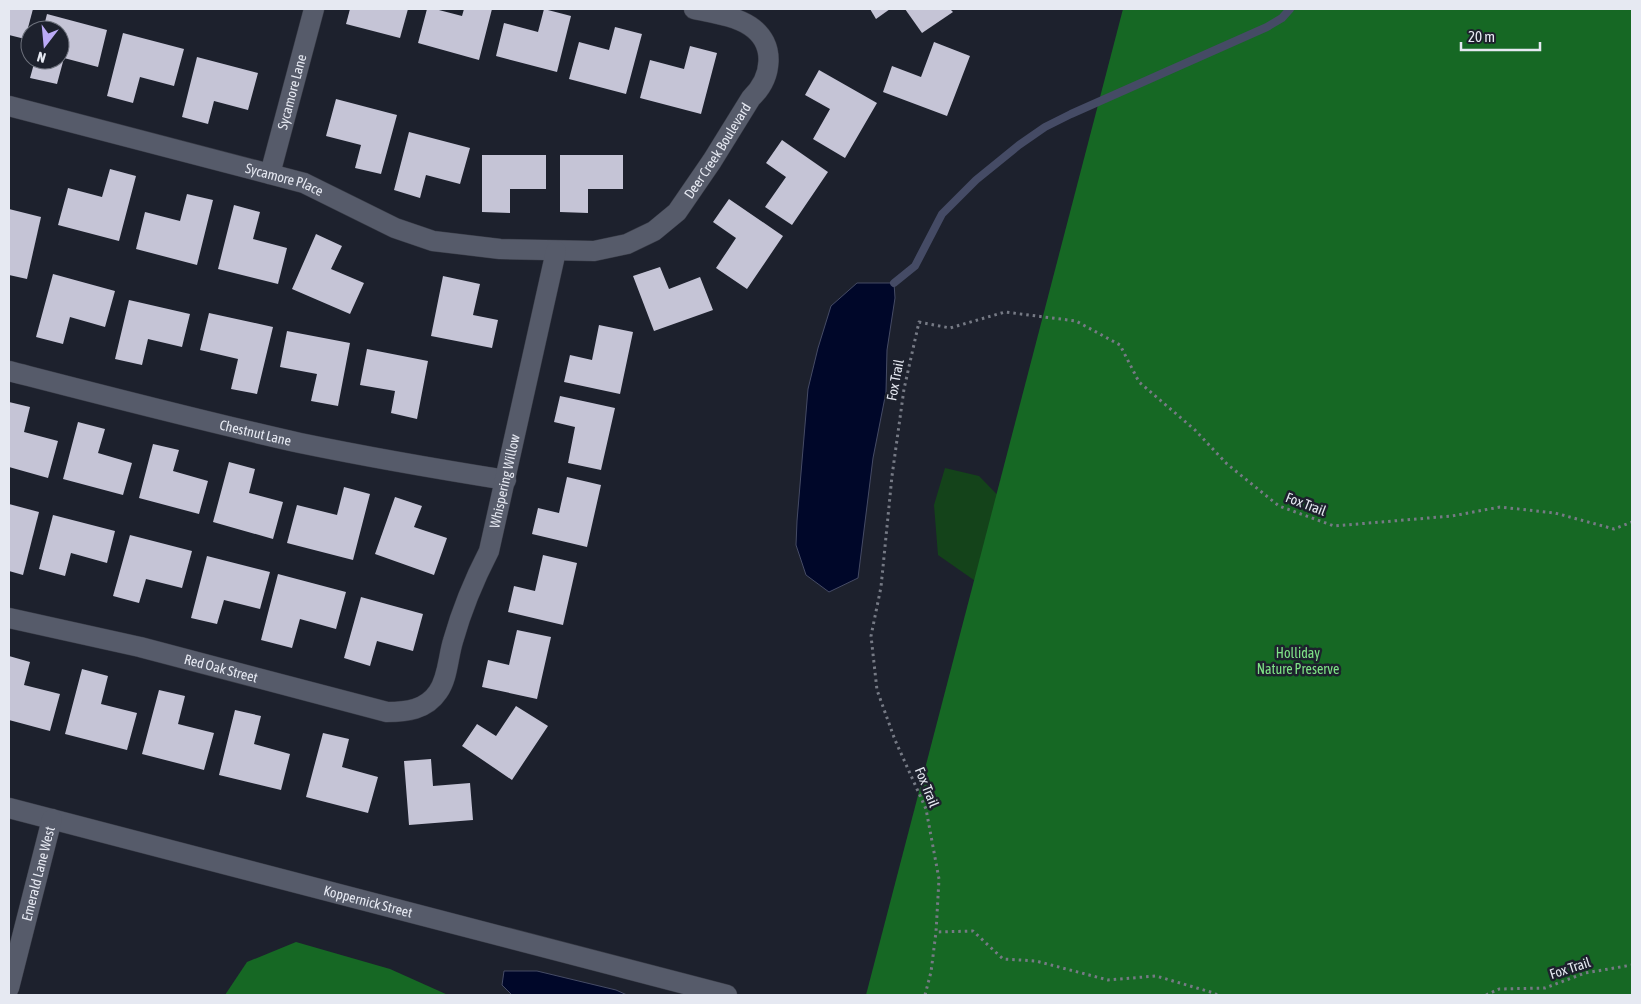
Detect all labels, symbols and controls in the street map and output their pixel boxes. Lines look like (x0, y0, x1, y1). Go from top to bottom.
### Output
north arrow (20, 20, 70, 70)
scale bar (1461, 20, 1540, 52)
text: 20 m (1468, 28, 1495, 45)
text: N (35, 49, 48, 66)
street label: Sycamore Lane (274, 52, 310, 131)
street label: Deer Creek Boulevard (681, 100, 754, 202)
street label: Sycamore Place (244, 160, 326, 199)
street label: Fox Trail (883, 358, 907, 402)
street label: Chestnut Lane (218, 417, 293, 449)
street label: Whispering Willow (486, 432, 523, 530)
street label: Fox Trail (1284, 489, 1329, 519)
park label: Holliday Nature Preserve (1257, 645, 1339, 677)
street label: Red Oak Street (183, 651, 260, 686)
street label: Fox Trail (912, 765, 942, 810)
street label: Emerald Lane West (18, 825, 58, 923)
street label: Koppernick Street (322, 882, 414, 921)
street label: Fox Trail (1548, 954, 1593, 982)

